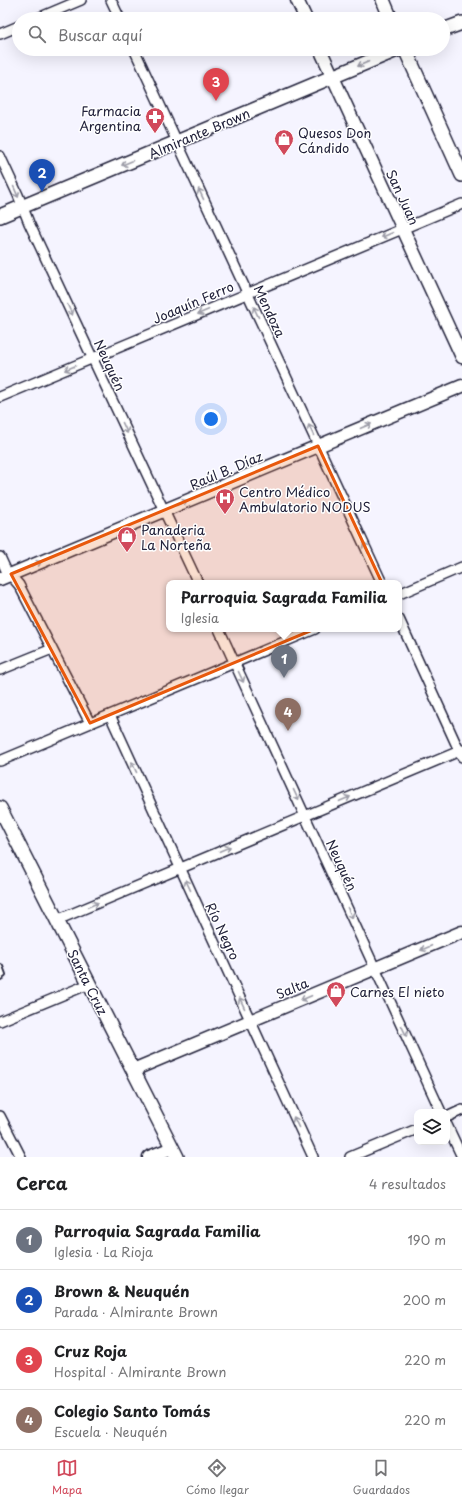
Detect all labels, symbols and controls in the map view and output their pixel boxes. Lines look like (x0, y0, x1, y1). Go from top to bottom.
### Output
search box (12, 12, 450, 56)
icon: search (26, 23, 48, 45)
text: Buscar aquí (58, 23, 142, 46)
one-way arrow (357, 61, 369, 68)
pin: 3 (203, 68, 229, 101)
place label: Farmacia Argentina (79, 101, 142, 135)
street label: Almirante Brown (145, 103, 253, 163)
pharmacy icon: Farmacia Argentina (144, 106, 166, 134)
place label: Quesos Don Cándido (298, 123, 371, 157)
shop icon: Quesos Don Cándido (273, 128, 295, 156)
pin: 2 (29, 159, 55, 192)
one-way arrow (121, 160, 133, 167)
street label: San Juan (382, 166, 424, 228)
one-way arrow (13, 185, 20, 197)
one-way arrow (197, 188, 204, 200)
one-way arrow (382, 232, 394, 239)
street label: Joaquín Ferro (149, 276, 237, 328)
street label: Mendoza (250, 282, 291, 341)
one-way arrow (67, 304, 74, 316)
one-way arrow (252, 306, 259, 318)
one-way arrow (197, 309, 209, 316)
street label: Neuquén (90, 336, 130, 394)
one-way arrow (64, 364, 76, 372)
your location (201, 409, 221, 429)
one-way arrow (122, 421, 129, 433)
one-way arrow (360, 422, 372, 429)
one-way arrow (307, 424, 314, 436)
street label: Raúl B. Díaz (187, 446, 265, 494)
place label: Centro Médico Ambulatorio NODUS (239, 482, 371, 516)
hospital icon: Centro Médico Ambulatorio NODUS (214, 487, 236, 515)
one-way arrow (175, 499, 187, 506)
place label: Panaderia La Norteña (141, 520, 212, 554)
shop icon: Panaderia La Norteña (116, 525, 138, 553)
one-way arrow (362, 542, 369, 554)
one-way arrow (30, 560, 42, 567)
popup (166, 580, 402, 632)
text: Parroquia Sagrada Familia (181, 585, 387, 608)
text: Iglesia (181, 608, 219, 627)
pin: 1 (271, 645, 297, 678)
one-way arrow (238, 671, 245, 683)
pin: 4 (275, 698, 301, 731)
one-way arrow (130, 761, 137, 773)
one-way arrow (292, 789, 300, 801)
one-way arrow (339, 795, 351, 803)
street label: Neuquén (322, 836, 362, 894)
one-way arrow (219, 845, 231, 853)
one-way arrow (184, 880, 191, 892)
street label: Río Negro (201, 899, 245, 963)
one-way arrow (86, 900, 98, 908)
one-way arrow (347, 907, 354, 919)
one-way arrow (420, 944, 432, 952)
street label: Santa Cruz (63, 946, 113, 1018)
street label: Salta (273, 972, 312, 1003)
shop icon: Carnes El nieto (325, 980, 347, 1008)
place label: Carnes El nieto (350, 982, 445, 1001)
one-way arrow (301, 994, 313, 1002)
one-way arrow (238, 998, 245, 1010)
one-way arrow (401, 1025, 408, 1037)
map controls (414, 1109, 450, 1145)
button: layers (414, 1109, 450, 1145)
one-way arrow (292, 1116, 300, 1128)
text: Cerca (16, 1170, 67, 1196)
text: 4 resultados (369, 1174, 446, 1193)
text: Parroquia Sagrada Familia (54, 1219, 261, 1242)
text: 1 (26, 1230, 32, 1249)
text: 190 m (407, 1230, 446, 1249)
text: Iglesia · La Rioja (54, 1242, 153, 1261)
text: Brown & Neuquén (54, 1279, 189, 1302)
text: 2 (24, 1290, 34, 1309)
text: 200 m (403, 1290, 446, 1309)
text: Parada · Almirante Brown (54, 1302, 218, 1321)
text: Cruz Roja (54, 1339, 127, 1362)
text: 3 (25, 1350, 33, 1369)
text: 220 m (404, 1350, 446, 1369)
text: Hospital · Almirante Brown (54, 1362, 226, 1381)
text: Colegio Santo Tomás (54, 1399, 210, 1422)
text: 4 (25, 1410, 33, 1429)
text: 220 m (404, 1410, 446, 1429)
text: Escuela · Neuquén (54, 1422, 167, 1441)
tab: Mapa (52, 1457, 82, 1498)
tab: Cómo llegar (186, 1457, 249, 1498)
tab: Guardados (353, 1457, 410, 1498)

